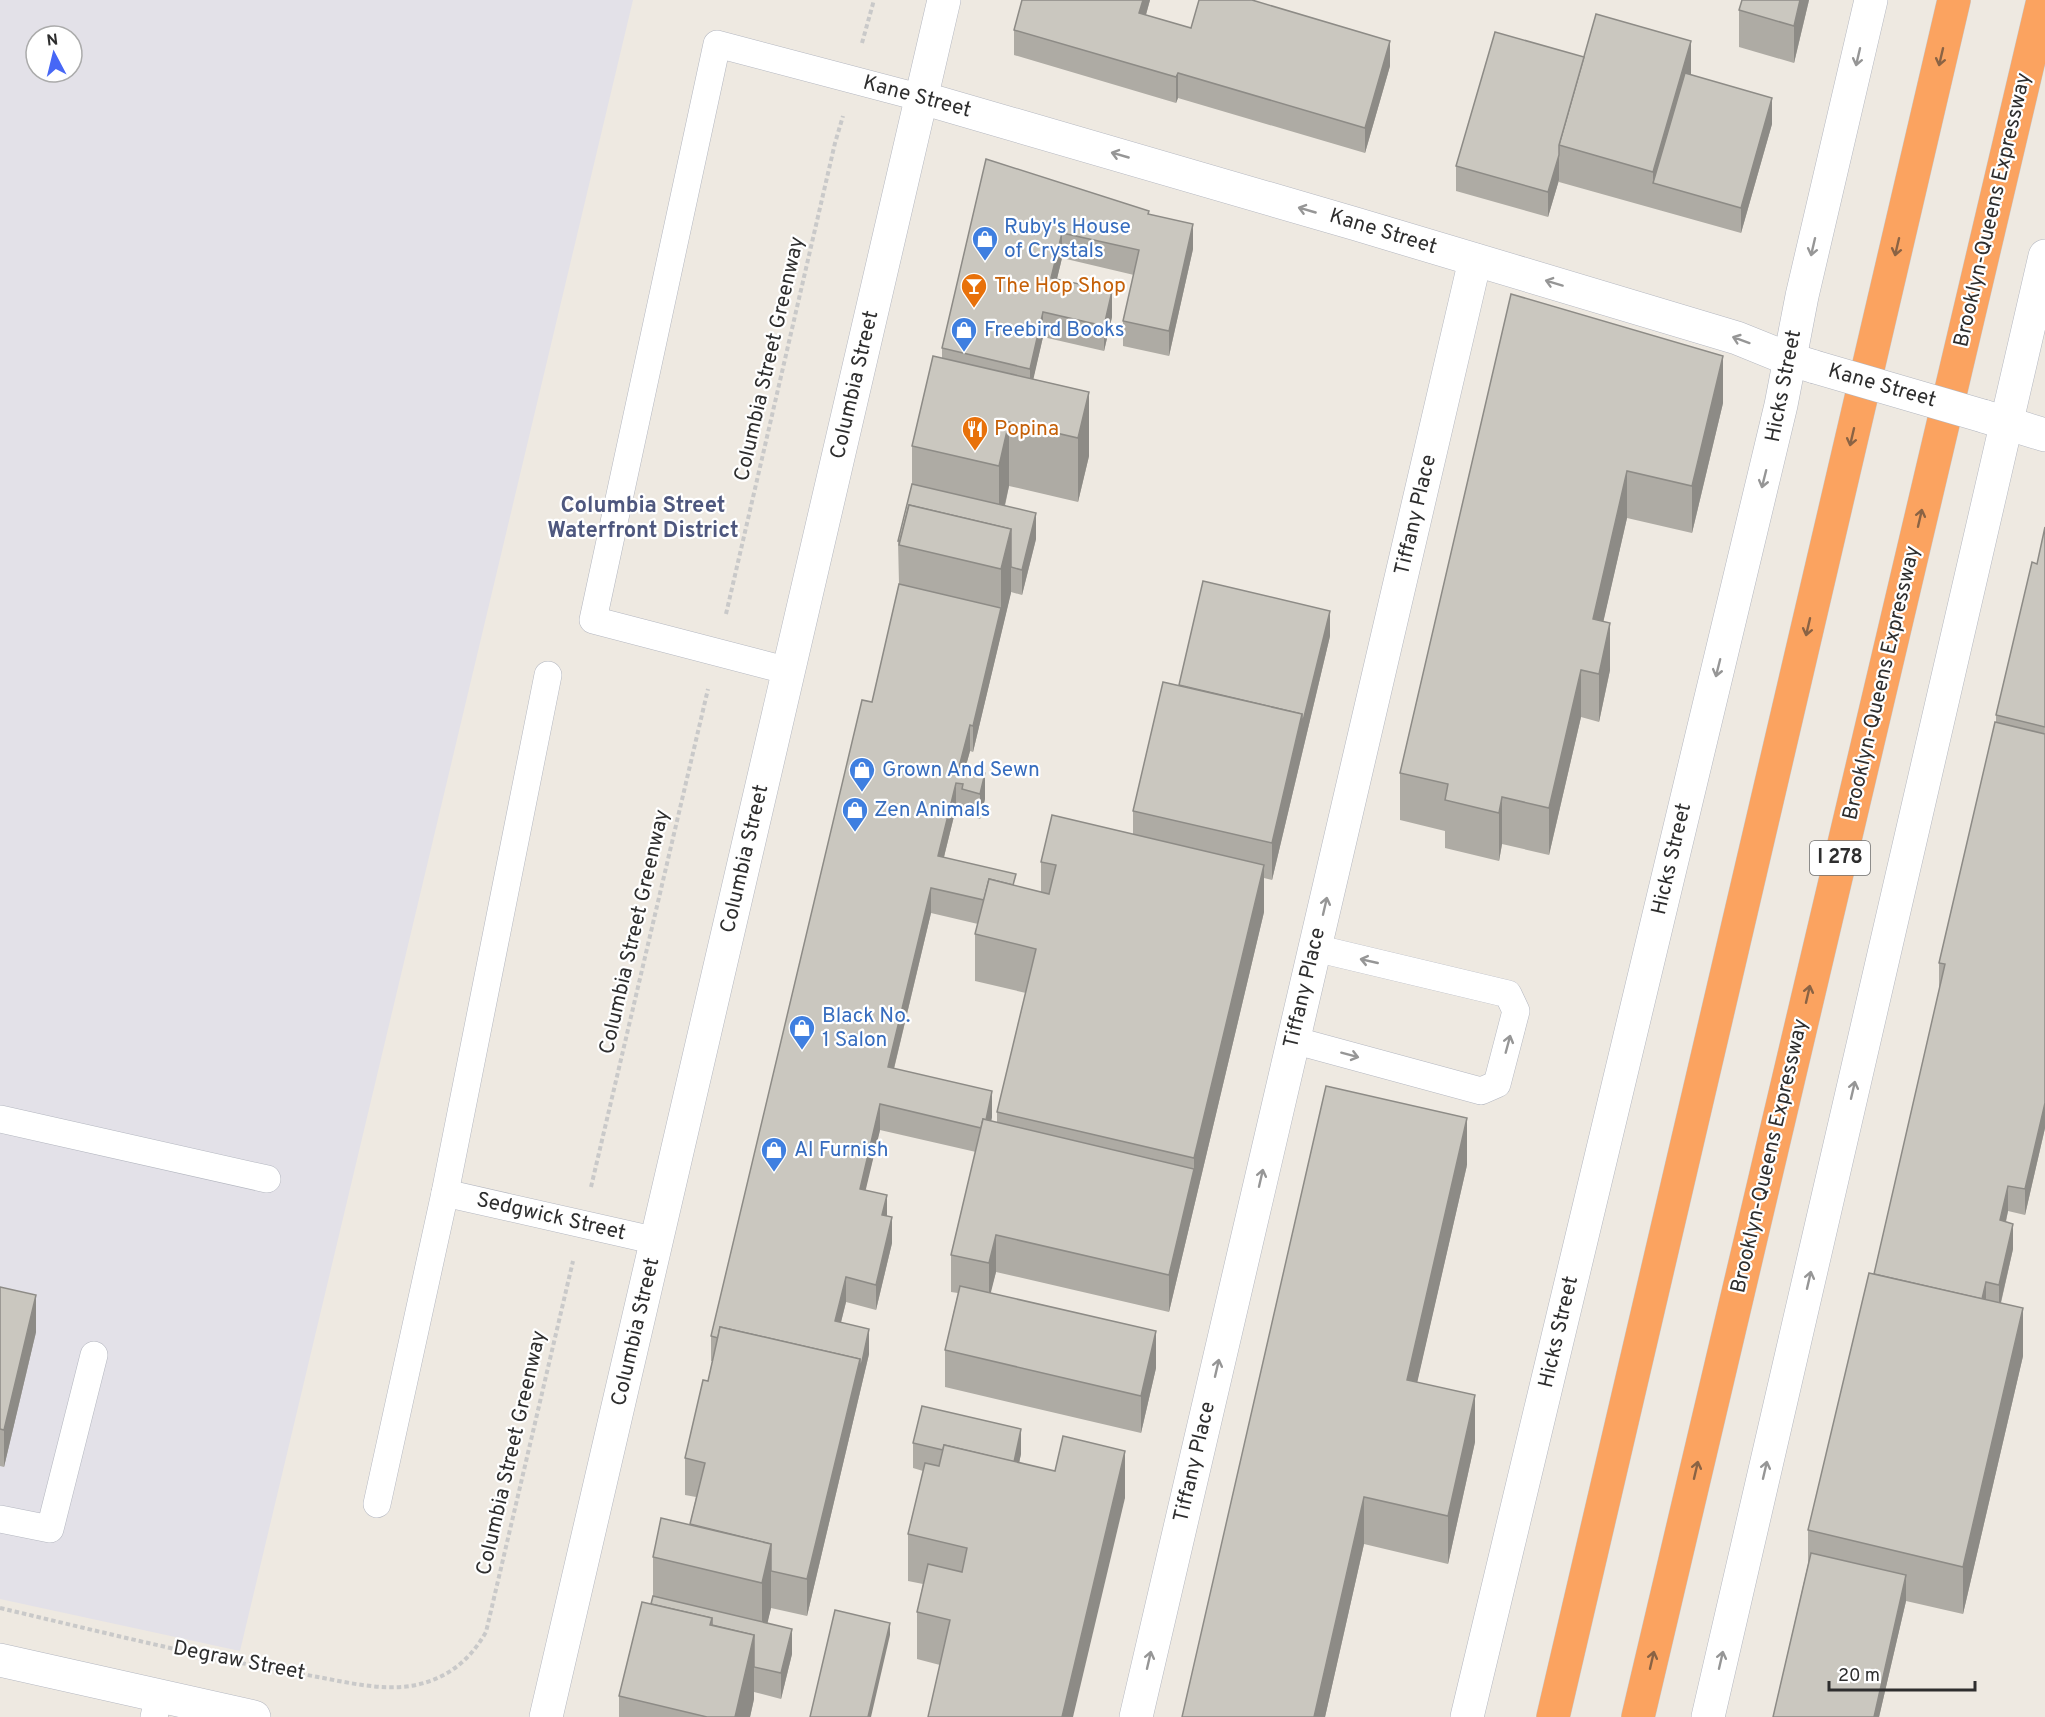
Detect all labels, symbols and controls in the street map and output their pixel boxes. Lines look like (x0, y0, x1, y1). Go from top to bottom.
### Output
north arrow (24, 24, 84, 84)
text: N (45, 30, 59, 52)
one-way arrow (1851, 47, 1863, 66)
one-way arrow (1935, 47, 1946, 66)
street label: Kane Street (860, 70, 974, 124)
street label: Brooklyn-Queens Expressway (1948, 70, 2038, 350)
one-way arrow (1111, 149, 1130, 160)
street label: Kane Street (1326, 203, 1440, 261)
one-way arrow (1298, 204, 1317, 215)
place label: Ruby's House of Crystals (1004, 214, 1131, 265)
shop icon: Ruby's House of Crystals (970, 224, 1000, 262)
street label: Columbia Street Greenway (729, 234, 811, 484)
one-way arrow (1807, 237, 1818, 256)
one-way arrow (1890, 237, 1902, 256)
bar icon: The Hop Shop (959, 271, 989, 309)
place label: The Hop Shop (994, 273, 1126, 300)
one-way arrow (1545, 277, 1564, 288)
street label: Columbia Street (825, 308, 885, 462)
shop icon: Freebird Books (949, 315, 979, 353)
place label: Freebird Books (984, 317, 1125, 344)
street label: Hicks Street (1760, 328, 1808, 444)
one-way arrow (1732, 334, 1750, 345)
street label: Kane Street (1825, 358, 1939, 414)
restaurant icon: Popina (960, 414, 990, 452)
place label: Popina (994, 416, 1059, 443)
one-way arrow (1846, 427, 1858, 446)
street label: Tiffany Place (1389, 452, 1443, 578)
one-way arrow (1757, 469, 1769, 488)
district label: Columbia Street Waterfront District (547, 493, 739, 545)
one-way arrow (1915, 509, 1927, 528)
street label: Brooklyn-Queens Expressway (1837, 543, 1927, 823)
one-way arrow (1801, 617, 1813, 636)
one-way arrow (1712, 658, 1724, 677)
shop icon: Grown And Sewn (847, 755, 877, 793)
place label: Grown And Sewn (882, 757, 1040, 784)
street label: Columbia Street (715, 782, 775, 936)
shop icon: Zen Animals (840, 795, 870, 833)
place label: Zen Animals (874, 797, 990, 824)
street label: Hicks Street (1646, 800, 1698, 918)
street label: Columbia Street Greenway (594, 807, 676, 1057)
road number: I 278 (1810, 841, 1870, 875)
one-way arrow (1319, 897, 1331, 916)
street label: Tiffany Place (1278, 925, 1332, 1051)
one-way arrow (1360, 954, 1379, 966)
one-way arrow (1803, 985, 1815, 1004)
place label: Black No. 1 Salon (822, 1003, 910, 1054)
shop icon: Black No. 1 Salon (787, 1013, 817, 1051)
street label: Brooklyn-Queens Expressway (1725, 1016, 1815, 1296)
one-way arrow (1502, 1035, 1514, 1054)
one-way arrow (1340, 1050, 1359, 1062)
one-way arrow (1847, 1081, 1859, 1100)
shop icon: AI Furnish (759, 1135, 789, 1173)
place label: AI Furnish (794, 1137, 889, 1164)
one-way arrow (1256, 1169, 1268, 1188)
street label: Sedgwick Street (474, 1187, 628, 1247)
street label: Columbia Street (606, 1255, 666, 1409)
one-way arrow (1803, 1271, 1815, 1290)
street label: Hicks Street (1533, 1273, 1585, 1391)
street label: Columbia Street Greenway (471, 1328, 553, 1578)
one-way arrow (1212, 1359, 1223, 1378)
street label: Tiffany Place (1168, 1399, 1222, 1525)
one-way arrow (1691, 1461, 1703, 1480)
one-way arrow (1759, 1461, 1771, 1480)
street label: Degraw Street (171, 1635, 307, 1687)
one-way arrow (1144, 1651, 1155, 1670)
one-way arrow (1646, 1651, 1658, 1670)
one-way arrow (1715, 1651, 1727, 1670)
scale bar (1829, 1654, 1974, 1692)
text: 20 m (1838, 1665, 1880, 1688)

